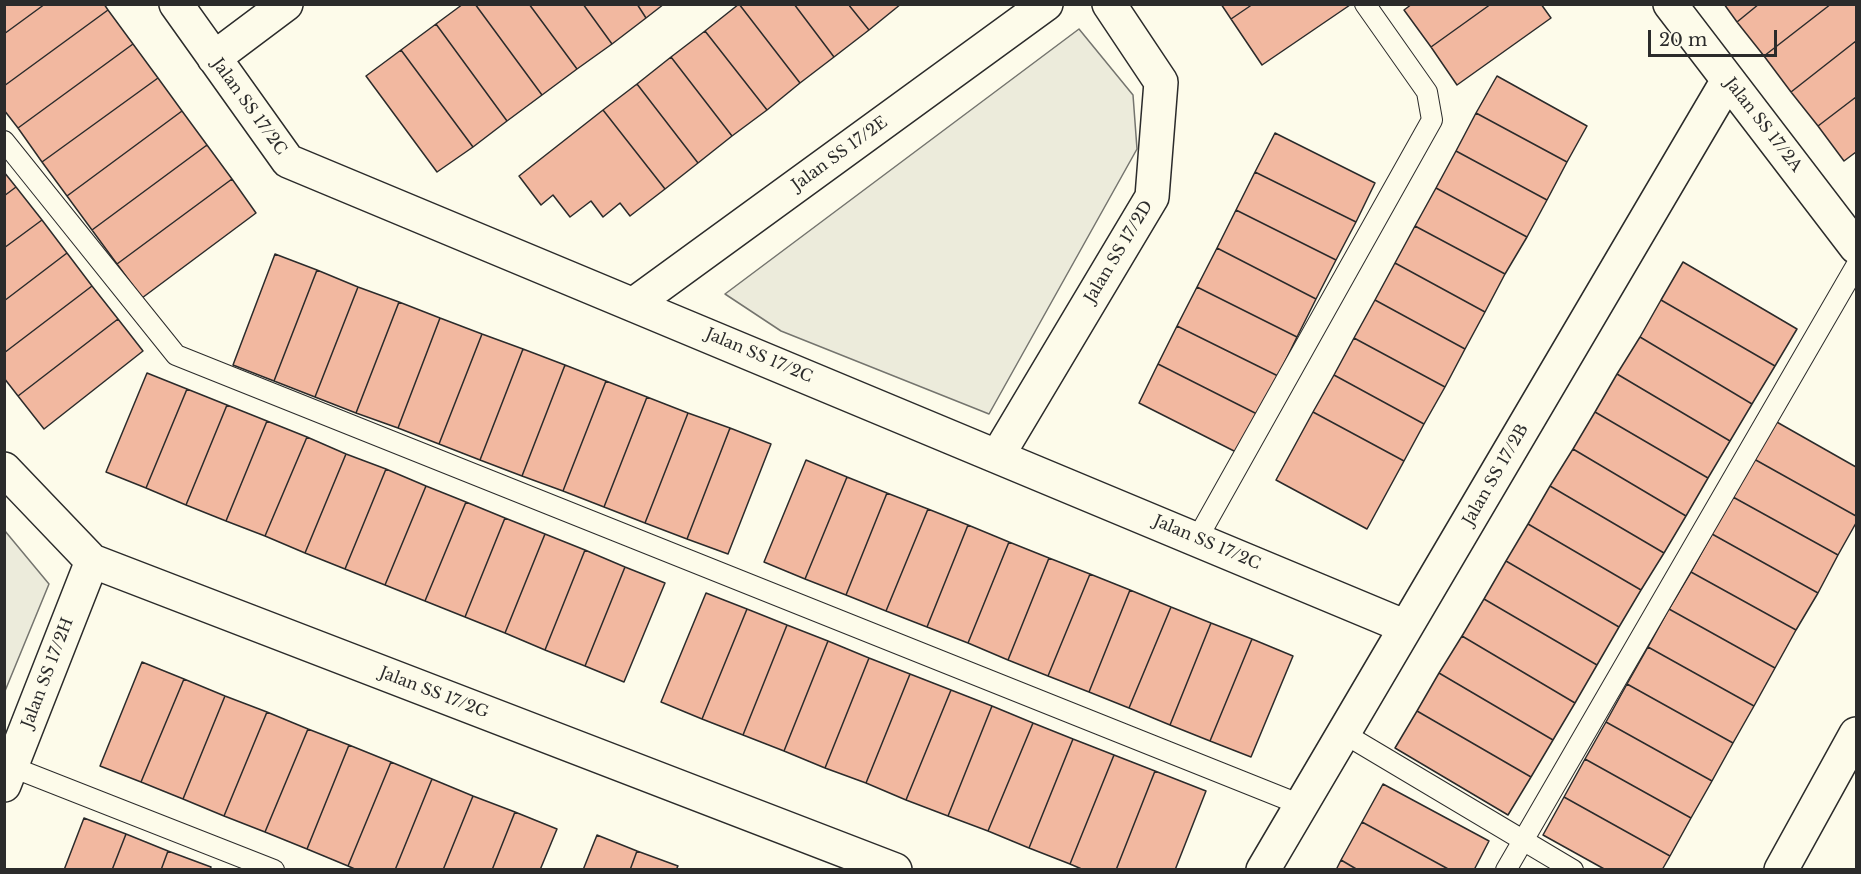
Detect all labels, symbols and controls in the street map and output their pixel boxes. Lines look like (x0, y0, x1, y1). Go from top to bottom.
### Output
scale bar (1651, 18, 1780, 56)
text: 20 m (1659, 29, 1707, 51)
street label: Jalan SS 17/2C (208, 55, 290, 159)
street label: Jalan SS 17/2A (1720, 74, 1806, 176)
street label: Jalan SS 17/2E (789, 113, 891, 195)
street label: Jalan SS 17/2D (1081, 197, 1157, 307)
street label: Jalan SS 17/2C (703, 325, 815, 387)
street label: Jalan SS 17/2B (1459, 421, 1533, 529)
street label: Jalan SS 17/2C (1151, 512, 1263, 574)
street label: Jalan SS 17/2H (18, 615, 78, 731)
street label: Jalan SS 17/2G (377, 663, 491, 723)

